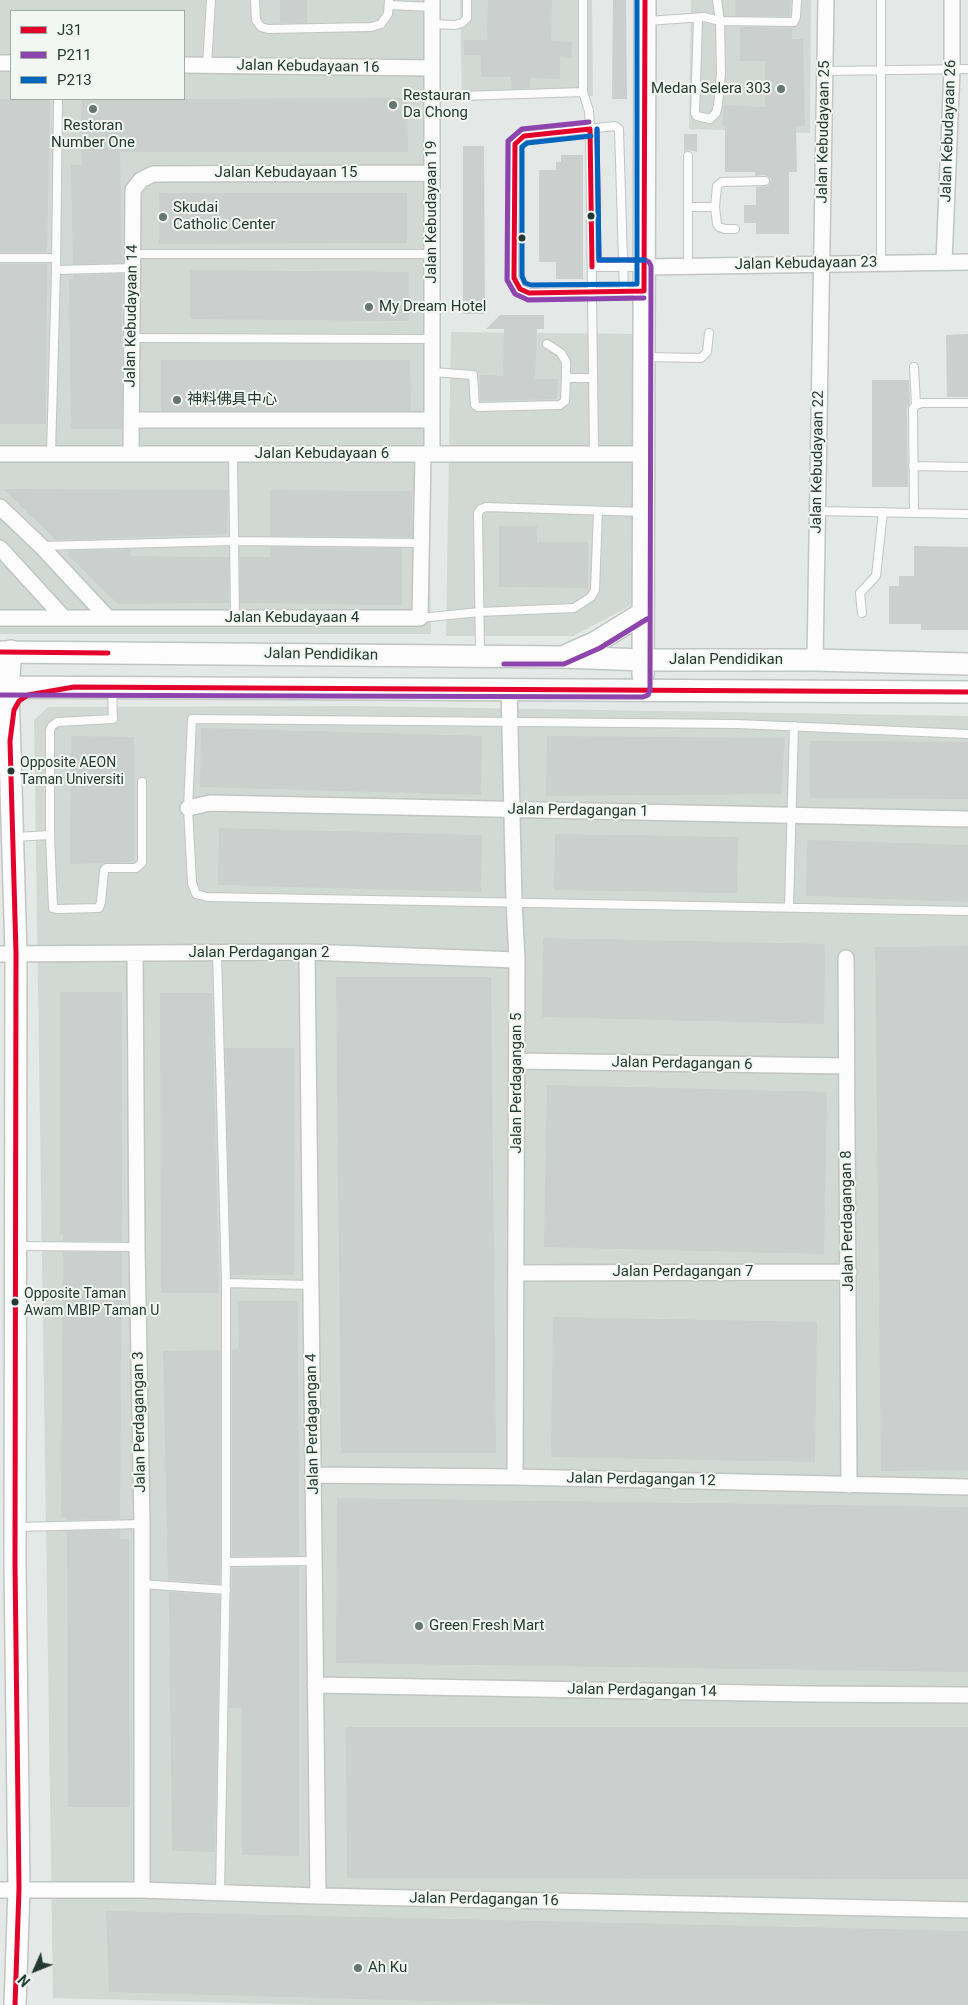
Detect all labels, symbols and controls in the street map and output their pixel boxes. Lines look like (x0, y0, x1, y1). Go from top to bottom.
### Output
legend (10, 10, 185, 100)
text: J31 (57, 21, 82, 39)
text: P211 (57, 46, 92, 64)
street label: Jalan Kebudayaan 16 (236, 57, 380, 77)
street label: Jalan Kebudayaan 26 (938, 59, 960, 203)
street label: Jalan Kebudayaan 25 (814, 60, 834, 204)
text: P213 (57, 71, 92, 89)
place label: Medan Selera 303 (651, 80, 771, 98)
marker: Medan Selera 303 (775, 83, 787, 95)
place label: Restauran Da Chong (403, 87, 471, 122)
marker: Restauran Da Chong (387, 99, 399, 111)
marker: Restoran Number One (87, 103, 99, 115)
place label: Restoran Number One (51, 117, 135, 152)
street label: Jalan Kebudayaan 19 (423, 141, 441, 283)
street label: Jalan Kebudayaan 15 (215, 164, 357, 182)
place label: Skudai Catholic Center (173, 199, 275, 234)
marker: Skudai Catholic Center (157, 211, 169, 223)
unlabelled marker (586, 211, 596, 221)
unlabelled marker (517, 233, 527, 243)
street label: Jalan Kebudayaan 14 (122, 244, 142, 388)
street label: Jalan Kebudayaan 23 (734, 254, 878, 274)
place label: My Dream Hotel (379, 298, 486, 316)
marker: My Dream Hotel (363, 301, 375, 313)
street label: Jalan Kebudayaan 22 (808, 390, 828, 534)
place label: 神料佛具中心 (187, 391, 277, 409)
marker: 神料佛具中心 (171, 394, 183, 406)
street label: Jalan Kebudayaan 6 (255, 445, 389, 463)
street label: Jalan Kebudayaan 4 (225, 609, 359, 627)
street label: Jalan Pendidikan (264, 645, 378, 665)
street label: Jalan Pendidikan (669, 651, 783, 669)
place label: Opposite AEON Taman Universiti (20, 755, 124, 788)
marker: Opposite AEON Taman Universiti (6, 766, 16, 776)
street label: Jalan Perdagangan 1 (507, 801, 649, 821)
street label: Jalan Perdagangan 2 (188, 944, 330, 962)
street label: Jalan Perdagangan 5 (508, 1012, 526, 1154)
street label: Jalan Perdagangan 6 (611, 1054, 753, 1074)
street label: Jalan Perdagangan 8 (838, 1150, 858, 1292)
street label: Jalan Perdagangan 7 (612, 1263, 754, 1281)
place label: Opposite Taman Awam MBIP Taman U (24, 1286, 159, 1318)
marker: Opposite Taman Awam MBIP Taman U (10, 1297, 20, 1307)
street label: Jalan Perdagangan 3 (130, 1351, 150, 1493)
street label: Jalan Perdagangan 4 (303, 1353, 323, 1495)
street label: Jalan Perdagangan 12 (566, 1470, 716, 1490)
place label: Green Fresh Mart (429, 1617, 544, 1635)
marker: Green Fresh Mart (413, 1620, 425, 1632)
street label: Jalan Perdagangan 14 (567, 1681, 717, 1701)
street label: Jalan Perdagangan 16 (409, 1890, 559, 1910)
north arrow (10, 1945, 60, 1995)
place label: Ah Ku (368, 1959, 407, 1977)
marker: Ah Ku (352, 1962, 364, 1974)
text: N (15, 1971, 33, 1990)

